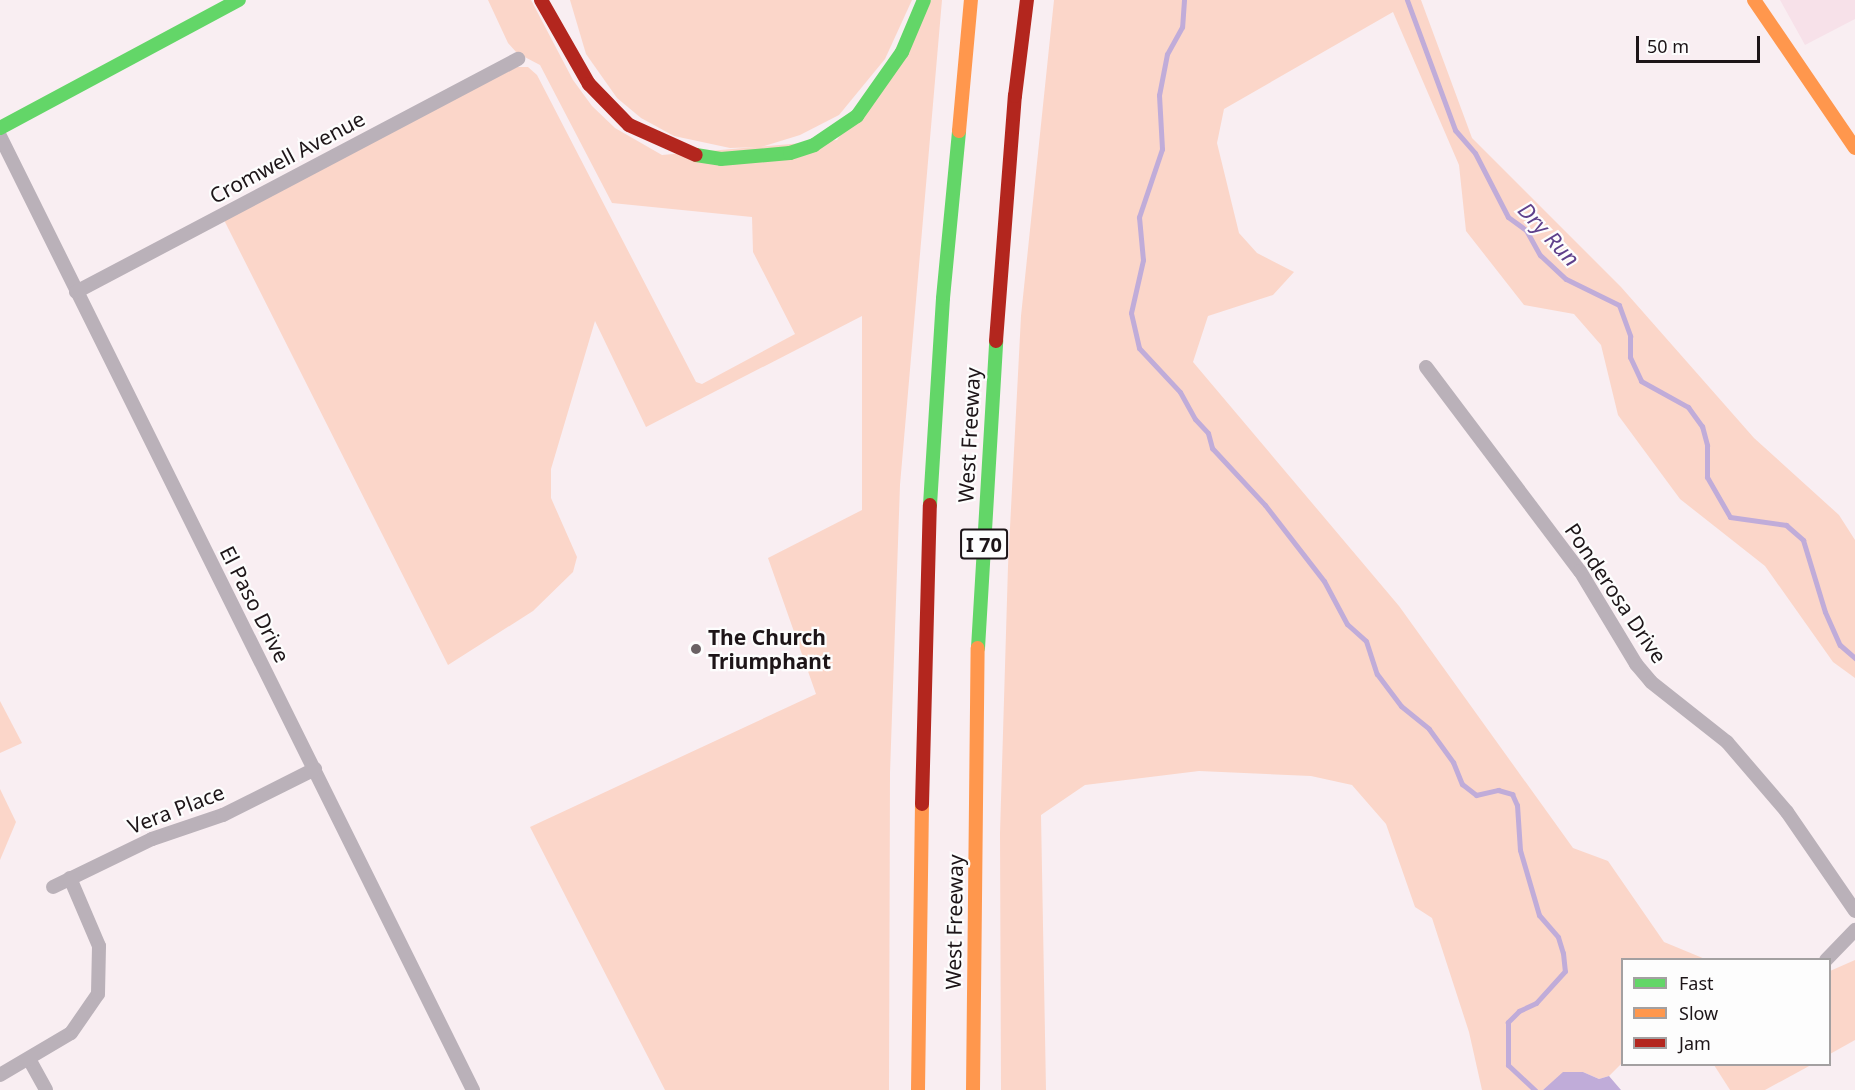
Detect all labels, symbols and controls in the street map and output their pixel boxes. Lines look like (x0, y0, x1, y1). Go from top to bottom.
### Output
scale bar (1639, 24, 1764, 62)
text: 50 m (1647, 34, 1689, 58)
street label: Cromwell Avenue (205, 105, 369, 209)
water label: Dry Run (1513, 197, 1585, 271)
street label: West Freeway (953, 367, 985, 503)
street label: Ponderosa Drive (1560, 518, 1672, 668)
road number: I 70 (960, 527, 1008, 561)
street label: El Paso Drive (215, 542, 295, 666)
place label: The Church Triumphant (708, 624, 831, 674)
marker: The Church Triumphant (689, 642, 703, 656)
street label: Vera Place (124, 779, 228, 839)
street label: West Freeway (940, 854, 968, 990)
legend (1621, 958, 1831, 1066)
text: Fast (1679, 971, 1714, 995)
text: Slow (1679, 1001, 1718, 1025)
text: Jam (1679, 1031, 1711, 1055)

